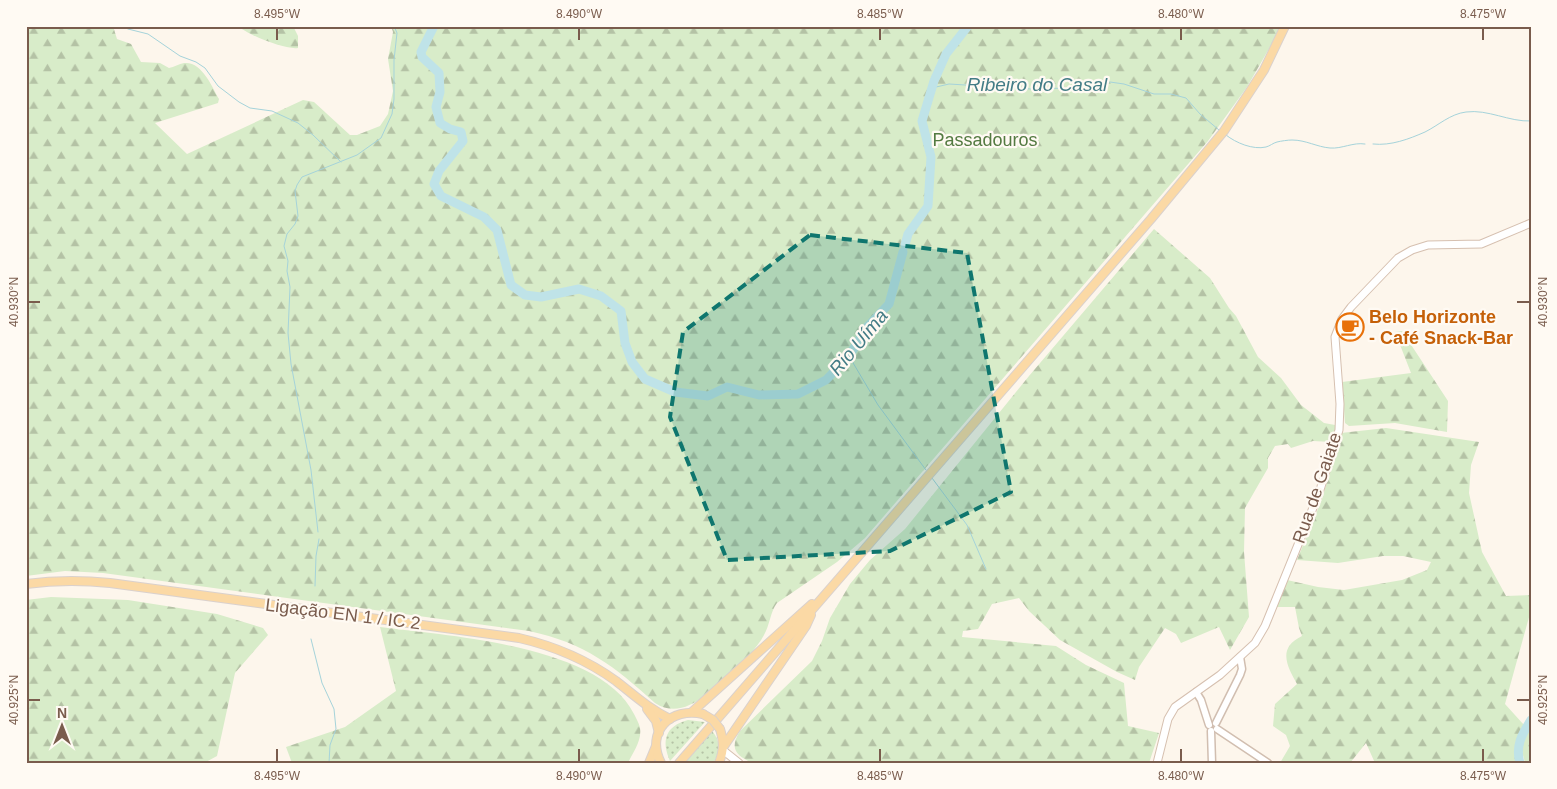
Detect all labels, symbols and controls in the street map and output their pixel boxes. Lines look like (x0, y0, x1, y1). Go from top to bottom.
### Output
text: 8.495°W (254, 7, 301, 21)
text: 8.490°W (556, 7, 603, 21)
text: 8.485°W (857, 7, 904, 21)
text: 8.480°W (1158, 7, 1205, 21)
text: 8.475°W (1460, 7, 1507, 21)
water label: Ribeiro do Casal (967, 74, 1108, 95)
park label: Passadouros (932, 130, 1038, 150)
text: 40.930°N (7, 277, 21, 327)
text: 40.930°N (1536, 277, 1550, 327)
water label: Rio Uíma (825, 305, 892, 379)
place label: Belo Horizonte - Café Snack-Bar (1369, 307, 1513, 348)
cafe icon: Belo Horizonte - Café Snack-Bar (1335, 312, 1365, 342)
street label: Rua de Gaiate (1289, 430, 1345, 546)
street label: Ligação EN 1 / IC 2 (264, 595, 422, 633)
text: 40.925°N (7, 675, 21, 725)
text: 40.925°N (1536, 675, 1550, 725)
north arrow (38, 702, 88, 752)
text: N (57, 705, 67, 721)
text: 8.495°W (254, 769, 301, 783)
text: 8.490°W (556, 769, 603, 783)
text: 8.485°W (857, 769, 904, 783)
text: 8.480°W (1158, 769, 1205, 783)
text: 8.475°W (1460, 769, 1507, 783)

